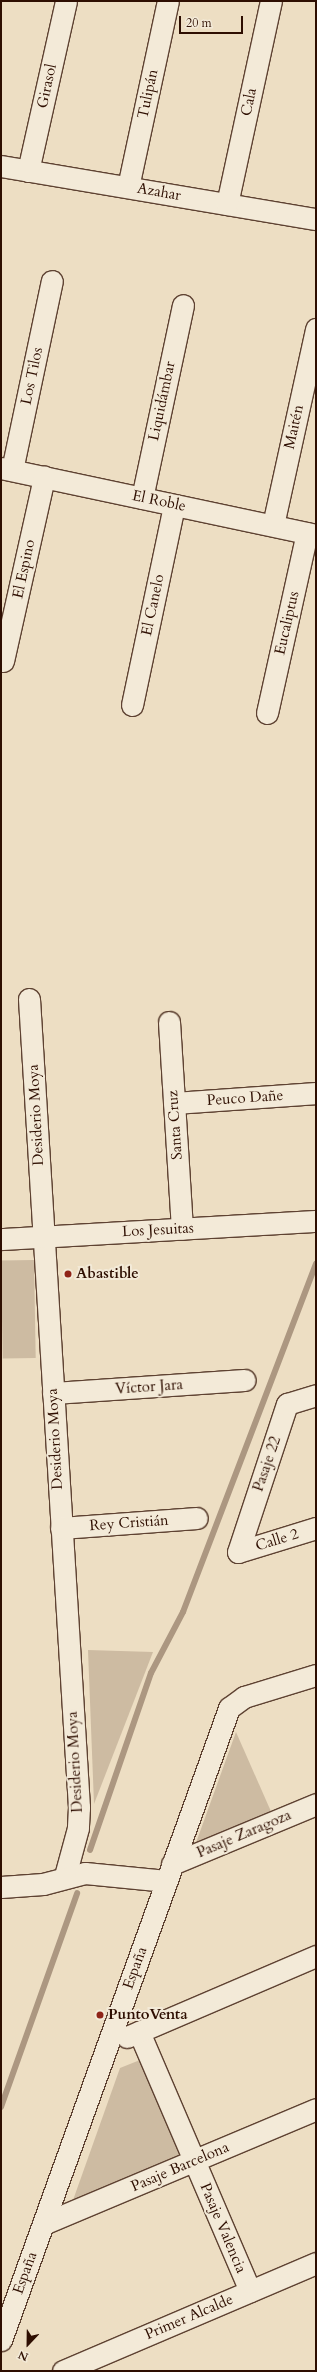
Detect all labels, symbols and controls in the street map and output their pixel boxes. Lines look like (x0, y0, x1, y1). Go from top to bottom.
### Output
scale bar (181, 8, 245, 34)
text: 20 m (186, 15, 212, 31)
street label: Girasol (34, 62, 60, 110)
street label: Tulipán (134, 68, 162, 120)
street label: Cala (237, 86, 261, 118)
street label: Azahar (136, 179, 182, 205)
street label: Los Tilos (17, 346, 47, 406)
street label: Liquidámbar (145, 360, 179, 442)
street label: Maitén (281, 403, 307, 451)
street label: El Roble (131, 487, 187, 515)
street label: El Espino (9, 538, 39, 600)
street label: El Canelo (138, 573, 168, 637)
street label: Eucaliptus (271, 589, 303, 657)
street label: Desiderio Moya (24, 1064, 48, 1166)
street label: Peuco Dañe (206, 1086, 284, 1110)
street label: Santa Cruz (164, 1090, 186, 1160)
street label: Los Jesuitas (122, 1219, 194, 1241)
place label: Abastible (76, 1265, 139, 1283)
marker: Abastible (63, 1269, 73, 1279)
street label: Víctor Jara (114, 1376, 184, 1398)
street label: Desiderio Moya (43, 1388, 67, 1490)
street label: Pasaje 22 (249, 1434, 285, 1494)
street label: Rey Cristián (89, 1511, 169, 1535)
street label: Calle 2 (253, 1525, 301, 1555)
street label: Desiderio Moya (63, 1711, 87, 1813)
street label: Pasaje Zaragoza (194, 1806, 294, 1862)
street label: España (119, 1944, 151, 1992)
place label: PuntoVenta (108, 2006, 188, 2024)
marker: PuntoVenta (95, 2010, 105, 2020)
street label: Pasaje Barcelona (128, 2138, 232, 2196)
street label: Pasaje Valencia (196, 2180, 250, 2276)
street label: España (9, 2249, 41, 2297)
street label: Primer Alcalde (142, 2290, 236, 2344)
north arrow (8, 2324, 48, 2364)
text: N (16, 2347, 31, 2364)

